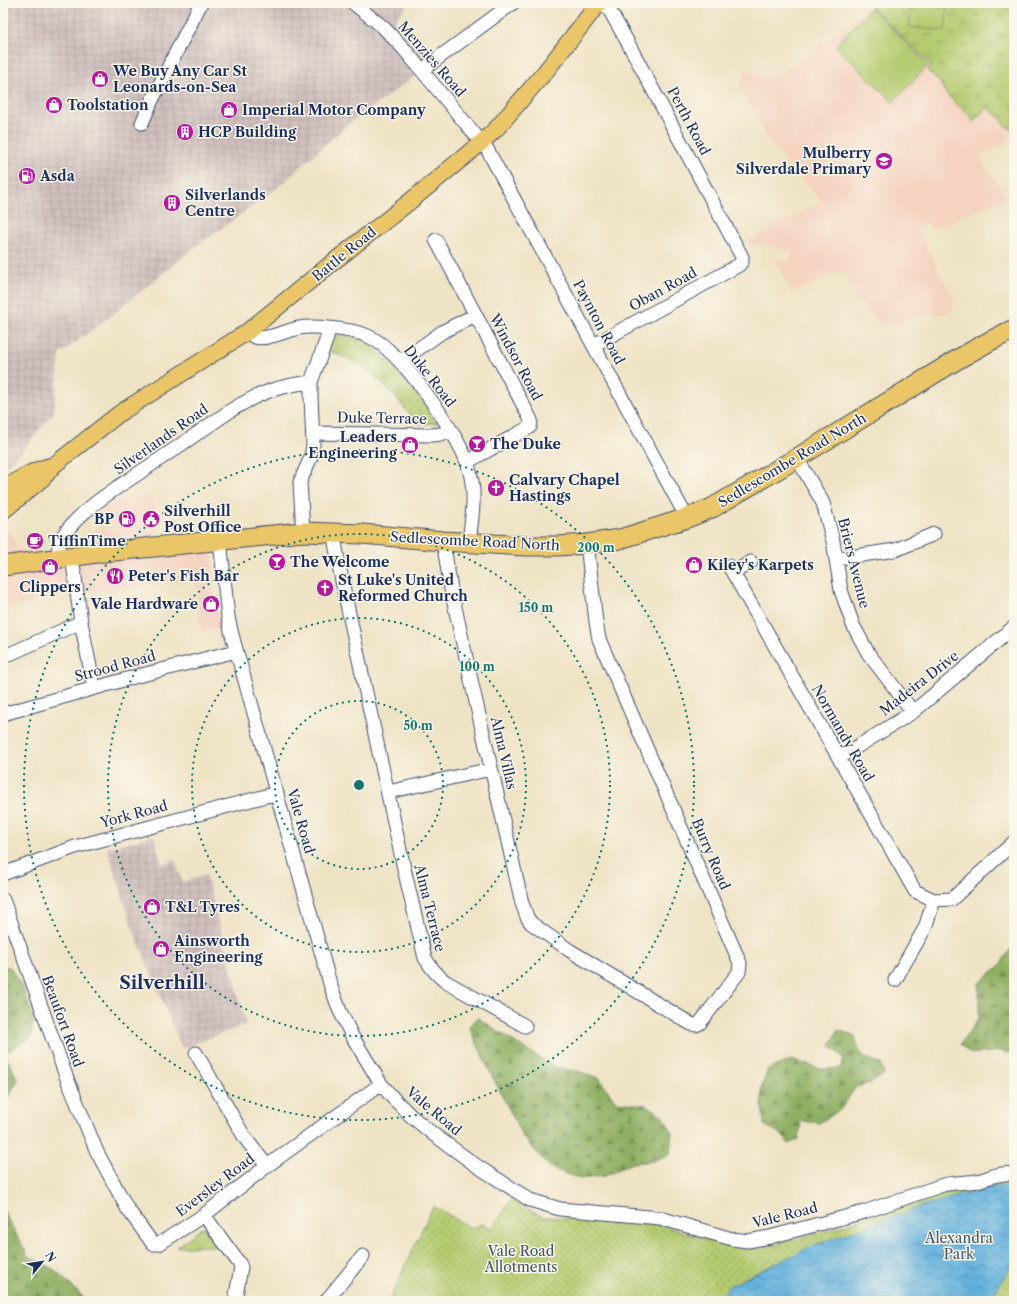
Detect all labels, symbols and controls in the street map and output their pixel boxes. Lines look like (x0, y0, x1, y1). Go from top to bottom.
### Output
street label: Menzies Road (394, 18, 470, 101)
place label: We Buy Any Car St Leonards-on-Sea (112, 62, 247, 96)
shop icon: We Buy Any Car St Leonards-on-Sea (90, 69, 110, 89)
street label: Perth Road (664, 84, 715, 159)
shop icon: Toolstation (44, 95, 64, 115)
place label: Toolstation (67, 96, 149, 114)
shop icon: Imperial Motor Company (219, 100, 239, 120)
place label: Imperial Motor Company (242, 101, 426, 119)
building icon: HCP Building (175, 122, 195, 142)
place label: HCP Building (198, 123, 297, 141)
place label: Mulberry Silverdale Primary (736, 144, 871, 178)
school or university icon: Mulberry Silverdale Primary (874, 151, 894, 171)
fuel station icon: Asda (17, 166, 37, 186)
place label: Asda (39, 167, 76, 185)
place label: Silverlands Centre (185, 186, 266, 220)
building icon: Silverlands Centre (162, 193, 182, 213)
street label: Battle Road (308, 222, 380, 285)
street label: Oban Road (626, 263, 700, 315)
street label: Paynton Road (569, 277, 629, 368)
street label: Windsor Road (485, 310, 547, 404)
street label: Duke Road (400, 341, 460, 411)
street label: Silverlands Road (110, 400, 212, 478)
street label: Duke Terrace (337, 408, 427, 428)
street label: Sedlescombe Road North (715, 408, 870, 511)
place label: Leaders Engineering (308, 428, 398, 462)
bar icon: The Duke (467, 434, 487, 454)
shop icon: Leaders Engineering (400, 435, 420, 455)
place label: The Duke (490, 435, 561, 453)
place label: Calvary Chapel Hastings (509, 471, 620, 505)
church icon: Calvary Chapel Hastings (486, 478, 506, 498)
place label: Silverhill Post Office (164, 502, 241, 536)
fuel station icon: BP (117, 509, 137, 529)
public building icon: Silverhill Post Office (141, 509, 161, 529)
place label: BP (94, 510, 114, 528)
street label: Briers Avenue (834, 516, 874, 610)
street label: Sedlescombe Road North (390, 528, 560, 554)
cafe icon: TiffinTime (25, 531, 45, 551)
place label: TiffinTime (48, 532, 126, 550)
text: 200 m (577, 540, 615, 555)
bar icon: The Welcome (267, 552, 287, 572)
place label: The Welcome (290, 553, 389, 571)
shop icon: Kiley's Karpets (684, 555, 704, 575)
place label: Kiley's Karpets (707, 556, 814, 574)
shop icon: Clippers (40, 557, 60, 577)
restaurant icon: Peter's Fish Bar (105, 566, 125, 586)
place label: Peter's Fish Bar (128, 567, 239, 585)
place label: St Luke's United Reformed Church (338, 571, 468, 605)
place label: Clippers (19, 578, 81, 596)
church icon: St Luke's United Reformed Church (315, 578, 335, 598)
shop icon: Vale Hardware (201, 594, 221, 614)
place label: Vale Hardware (90, 595, 198, 613)
text: 150 m (519, 600, 553, 615)
street label: Strood Road (73, 646, 158, 685)
street label: Madeira Drive (876, 647, 962, 719)
text: 100 m (459, 659, 495, 674)
street label: Normandy Road (808, 681, 878, 785)
street label: Alma Villas (487, 714, 521, 791)
text: 50 m (403, 718, 433, 733)
centre of rings (352, 778, 366, 792)
street label: Vale Road (283, 786, 319, 856)
street label: York Road (97, 796, 170, 832)
street label: Burry Road (688, 816, 734, 893)
street label: Alma Terrace (410, 861, 450, 954)
shop icon: T&L Tyres (142, 897, 162, 917)
place label: T&L Tyres (165, 898, 240, 916)
place label: Ainsworth Engineering (173, 932, 264, 966)
shop icon: Ainsworth Engineering (151, 939, 171, 959)
district label: Silverhill (119, 972, 205, 994)
street label: Beaufort Road (38, 973, 88, 1070)
street label: Vale Road (402, 1082, 466, 1140)
street label: Eversley Road (172, 1149, 258, 1220)
street label: Vale Road (750, 1198, 820, 1232)
park label: Alexandra Park (924, 1229, 994, 1263)
north arrow (22, 1242, 62, 1282)
park label: Vale Road Allotments (484, 1242, 557, 1276)
text: N (42, 1249, 59, 1265)

